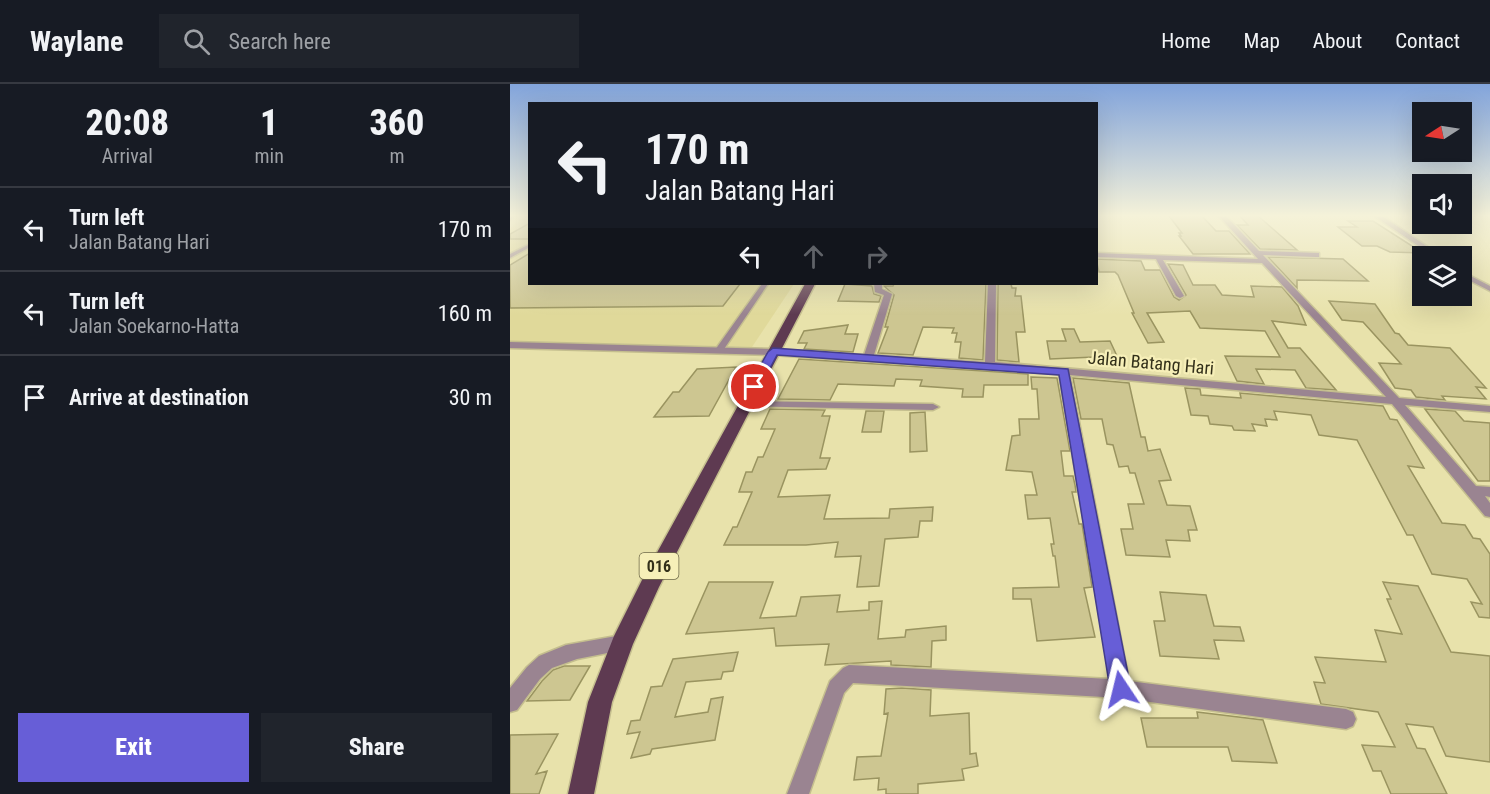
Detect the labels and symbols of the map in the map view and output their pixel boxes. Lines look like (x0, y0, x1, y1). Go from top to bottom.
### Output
north arrow (1412, 102, 1472, 162)
street label: Jalan Batang Hari (1087, 347, 1215, 378)
pin (728, 361, 779, 412)
road number: 016 (640, 553, 678, 579)
position arrow (1089, 657, 1153, 721)

